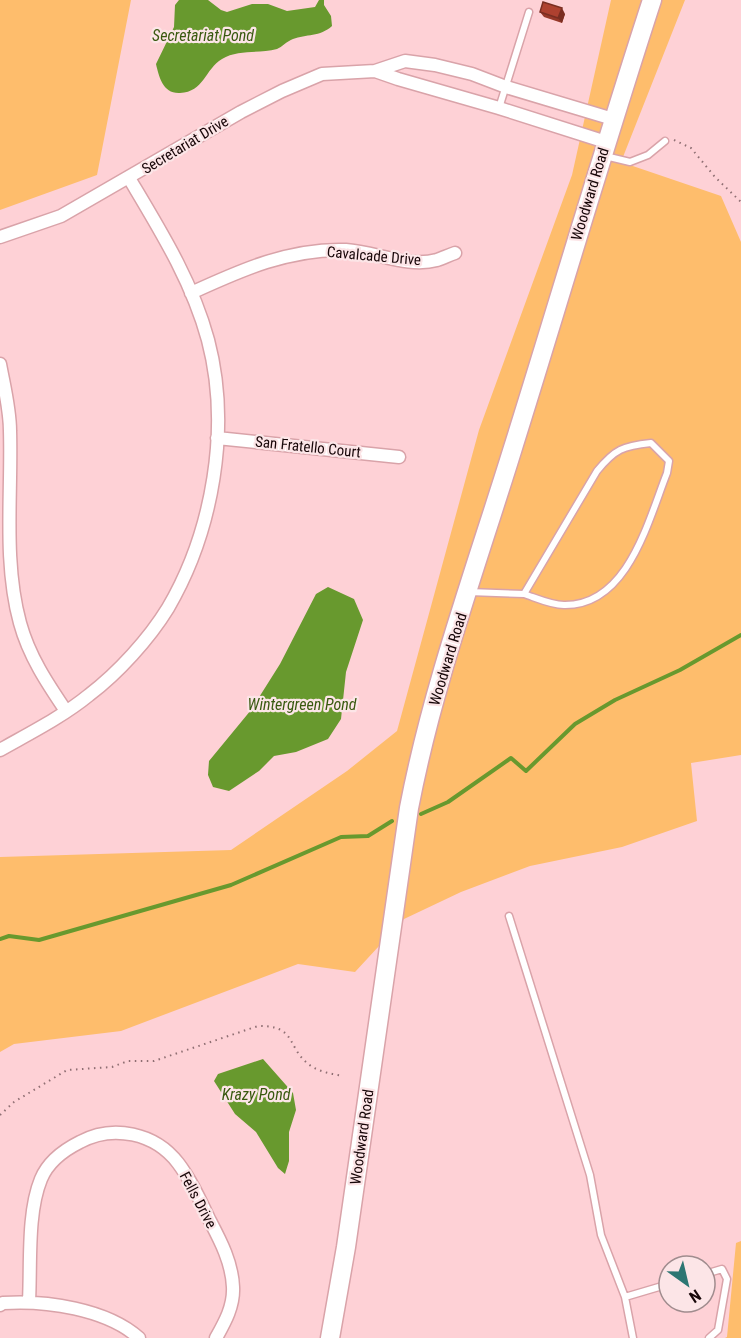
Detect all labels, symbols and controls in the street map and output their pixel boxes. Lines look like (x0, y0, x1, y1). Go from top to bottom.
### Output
water label: Secretariat Pond (152, 26, 254, 45)
street label: Secretariat Drive (138, 112, 232, 178)
street label: Woodward Road (567, 145, 613, 243)
street label: Cavalcade Drive (326, 243, 422, 269)
street label: San Fratello Court (254, 433, 362, 461)
street label: Woodward Road (425, 610, 471, 708)
water label: Wintergreen Pond (248, 695, 357, 714)
water label: Krazy Pond (222, 1085, 291, 1104)
street label: Woodward Road (346, 1088, 378, 1186)
street label: Fells Drive (176, 1169, 220, 1231)
north arrow (657, 1254, 717, 1314)
text: N (686, 1285, 704, 1307)

